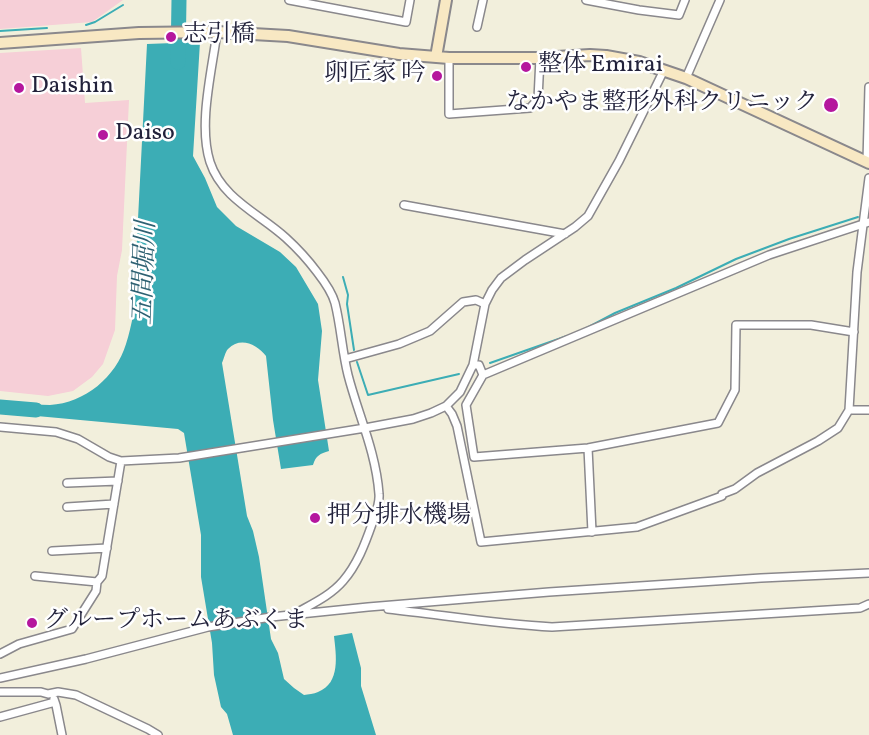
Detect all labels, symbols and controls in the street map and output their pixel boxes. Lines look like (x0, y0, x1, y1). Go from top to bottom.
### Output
place label: 志引橋 (183, 23, 255, 51)
marker: 志引橋 (164, 30, 178, 44)
place label: 整体 Emirai (538, 53, 663, 81)
marker: 整体 Emirai (519, 60, 533, 74)
place label: 卵匠家 吟 (324, 62, 425, 90)
marker: 卵匠家 吟 (430, 69, 444, 83)
place label: Daishin (31, 74, 114, 102)
marker: Daishin (12, 81, 26, 95)
place label: なかやま整形外科クリニック (506, 91, 818, 119)
marker: なかやま整形外科クリニック (822, 96, 840, 114)
place label: Daiso (115, 121, 175, 149)
marker: Daiso (96, 128, 110, 142)
water label: 五間堀川 (130, 220, 164, 326)
place label: 押分排水機場 (327, 504, 471, 532)
marker: 押分排水機場 (308, 511, 322, 525)
place label: グループホームあぶくま (44, 609, 308, 637)
marker: グループホームあぶくま (25, 616, 39, 630)

